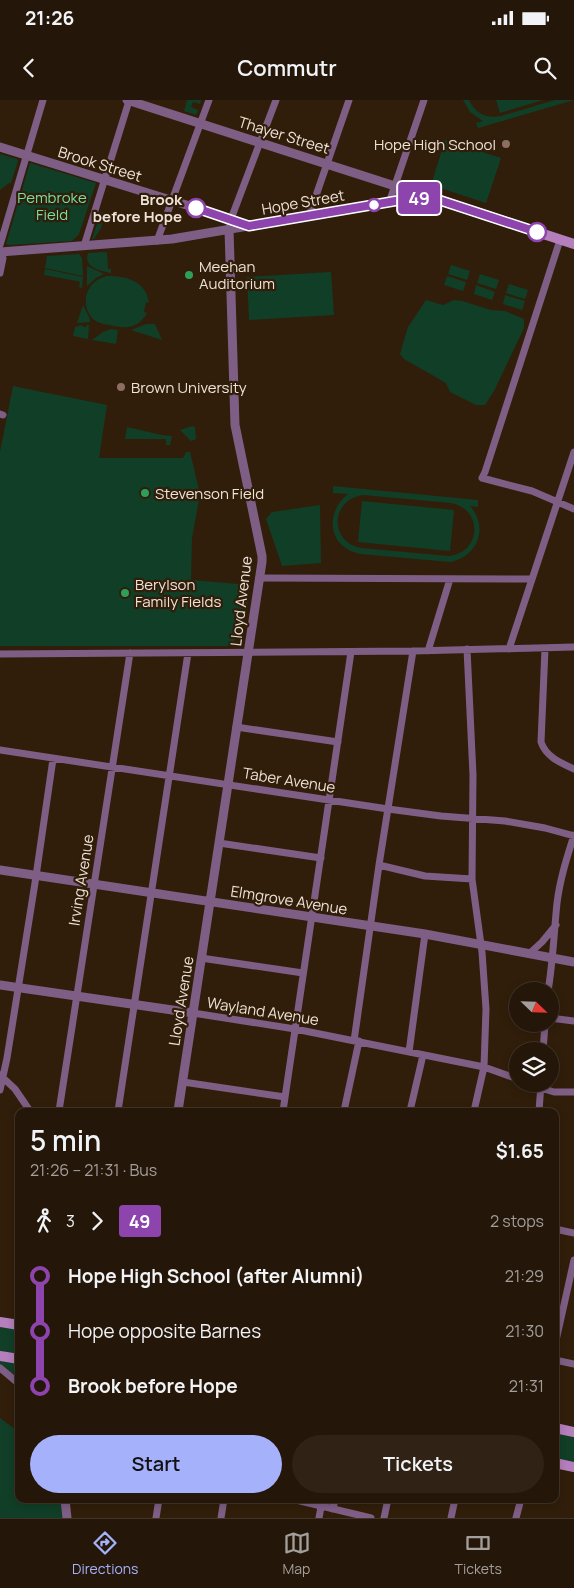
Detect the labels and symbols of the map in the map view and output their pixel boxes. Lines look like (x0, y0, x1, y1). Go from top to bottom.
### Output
street label: Thayer Street (236, 111, 332, 159)
place label: Hope High School (374, 134, 496, 155)
marker: Hope High School (500, 138, 512, 150)
street label: Brook Street (55, 141, 145, 187)
line badge: 49 (396, 182, 442, 214)
street label: Hope Street (260, 184, 346, 220)
park label: Pembroke Field (17, 187, 87, 225)
place label: Brook before Hope (93, 189, 183, 227)
marker: Brook before Hope (186, 198, 206, 218)
unlabelled marker (367, 198, 381, 212)
unlabelled marker (527, 222, 547, 242)
place label: Meehan Auditorium (199, 256, 275, 294)
marker: Meehan Auditorium (183, 269, 195, 281)
place label: Brown University (131, 377, 247, 398)
marker: Brown University (115, 381, 127, 393)
place label: Stevenson Field (155, 483, 264, 504)
marker: Stevenson Field (139, 487, 151, 499)
street label: Lloyd Avenue (225, 555, 257, 647)
place label: Berylson Family Fields (135, 574, 221, 612)
marker: Berylson Family Fields (119, 587, 131, 599)
street label: Taber Avenue (241, 762, 337, 798)
street label: Irving Avenue (63, 833, 99, 927)
street label: Elmgrove Avenue (229, 880, 349, 920)
street label: Lloyd Avenue (164, 954, 198, 1047)
north arrow (509, 982, 559, 1032)
street label: Wayland Avenue (206, 992, 321, 1030)

